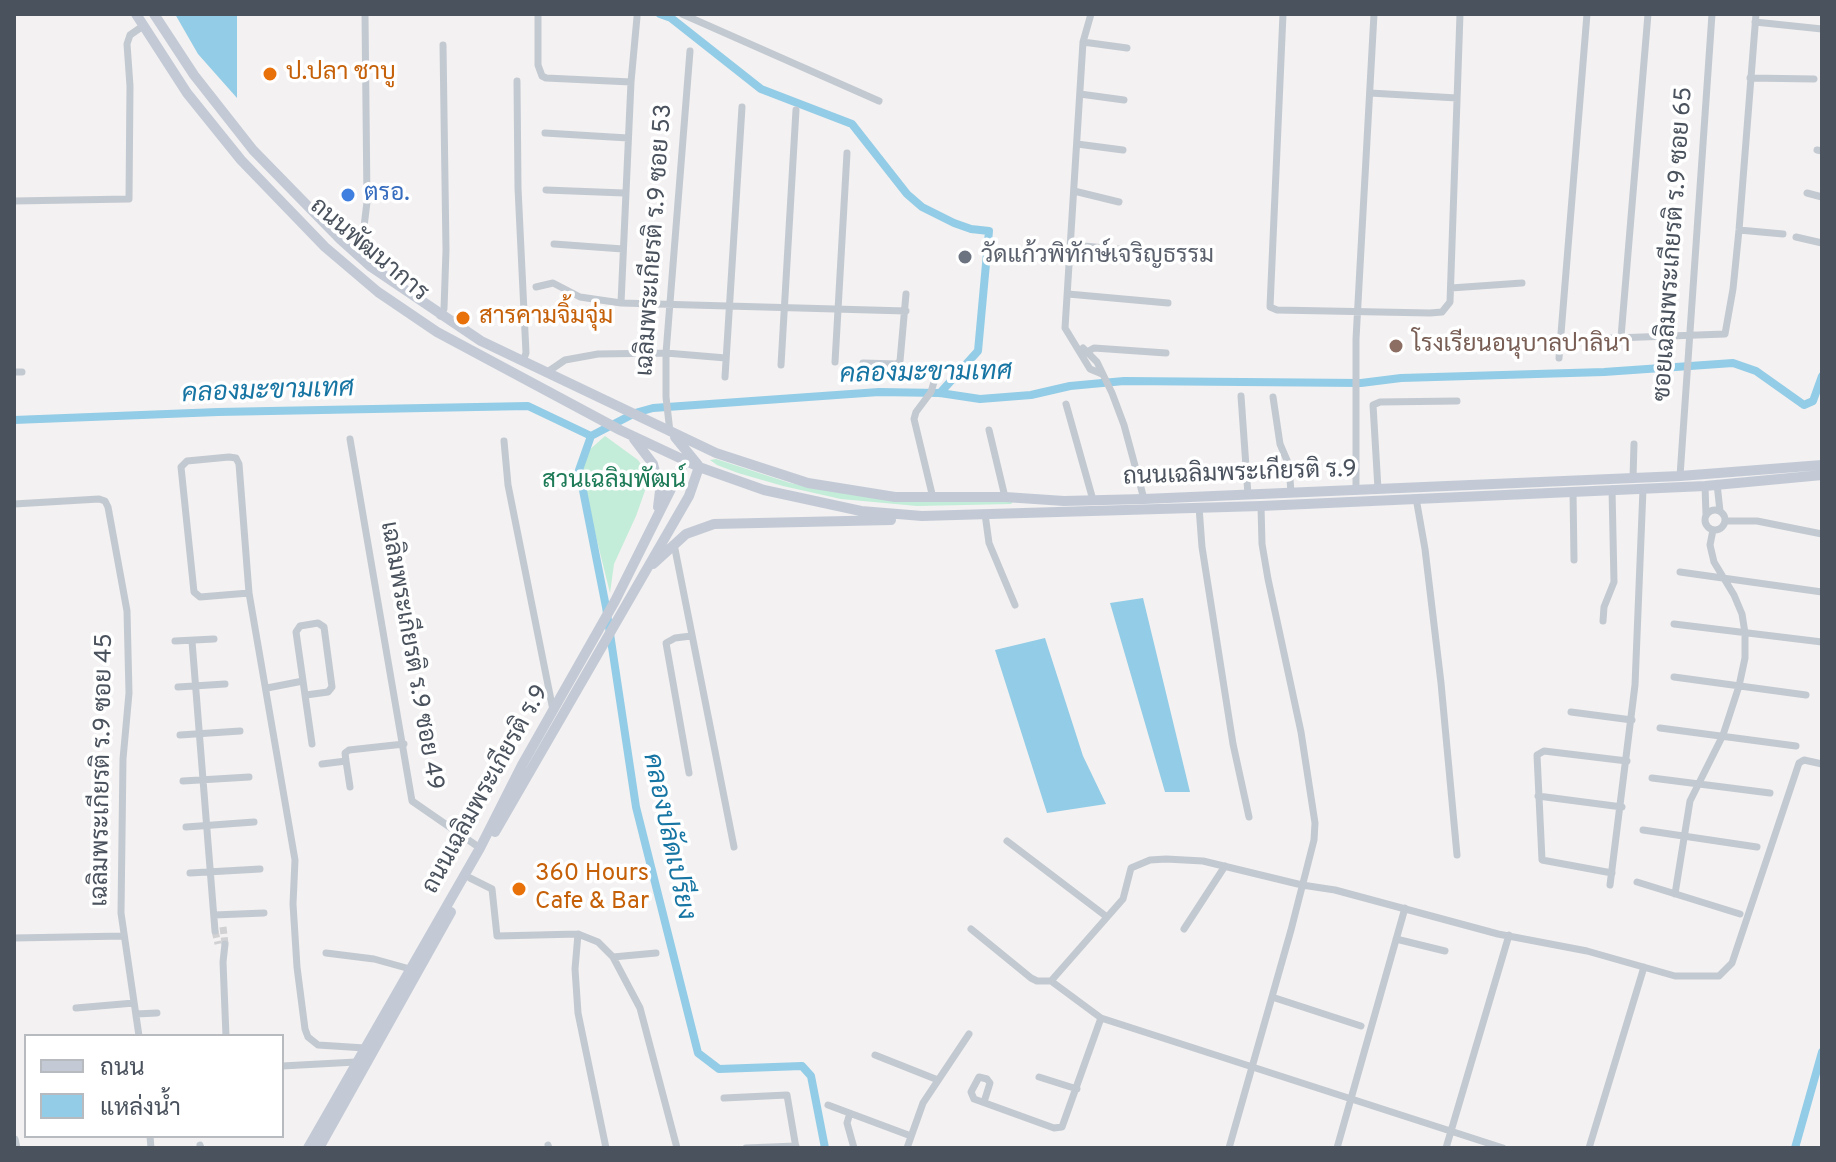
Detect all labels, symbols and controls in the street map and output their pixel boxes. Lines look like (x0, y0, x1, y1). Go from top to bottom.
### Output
place label: ป.ปลา ชาบู (286, 60, 396, 88)
marker: ป.ปลา ชาบู (261, 65, 279, 83)
street label: ซอยเฉลิมพระเกียรติ ร.9 ซอย 65 (1650, 86, 1700, 402)
street label: เฉลิมพระเกียรติ ร.9 ซอย 53 (632, 103, 680, 377)
place label: ตรอ. (364, 181, 410, 209)
marker: ตรอ. (339, 186, 357, 204)
street label: ถนนพัฒนาการ (303, 193, 433, 309)
place label: วัดแก้วพิทักษ์เจริญธรรม (981, 243, 1214, 271)
marker: วัดแก้วพิทักษ์เจริญธรรม (956, 248, 974, 266)
place label: สารคามจิ้มจุ่ม (479, 304, 613, 332)
marker: สารคามจิ้มจุ่ม (454, 309, 472, 327)
place label: โรงเรียนอนุบาลปาลินา (1412, 332, 1630, 360)
marker: โรงเรียนอนุบาลปาลินา (1387, 337, 1405, 355)
water label: คลองมะขามเทศ (839, 358, 1013, 392)
water label: คลองมะขามเทศ (181, 374, 355, 412)
street label: ถนนเฉลิมพระเกียรติ ร.9 (1122, 457, 1358, 493)
park label: สวนเฉลิมพัฒน์ (542, 468, 686, 496)
street label: เฉลิมพระเกียรติ ร.9 ซอย 49 (372, 519, 448, 793)
street label: เฉลิมพระเกียรติ ร.9 ซอย 45 (87, 633, 121, 907)
street label: ถนนเฉลิมพระเกียรติ ร.9 (418, 681, 556, 899)
water label: คลองปลัดเปรียง (634, 751, 700, 923)
place label: 360 Hours Cafe & Bar (535, 861, 649, 917)
marker: 360 Hours Cafe & Bar (510, 880, 528, 898)
legend (24, 1034, 284, 1138)
text: ถนน (100, 1054, 145, 1084)
text: แหล่งน้ำ (100, 1094, 181, 1124)

